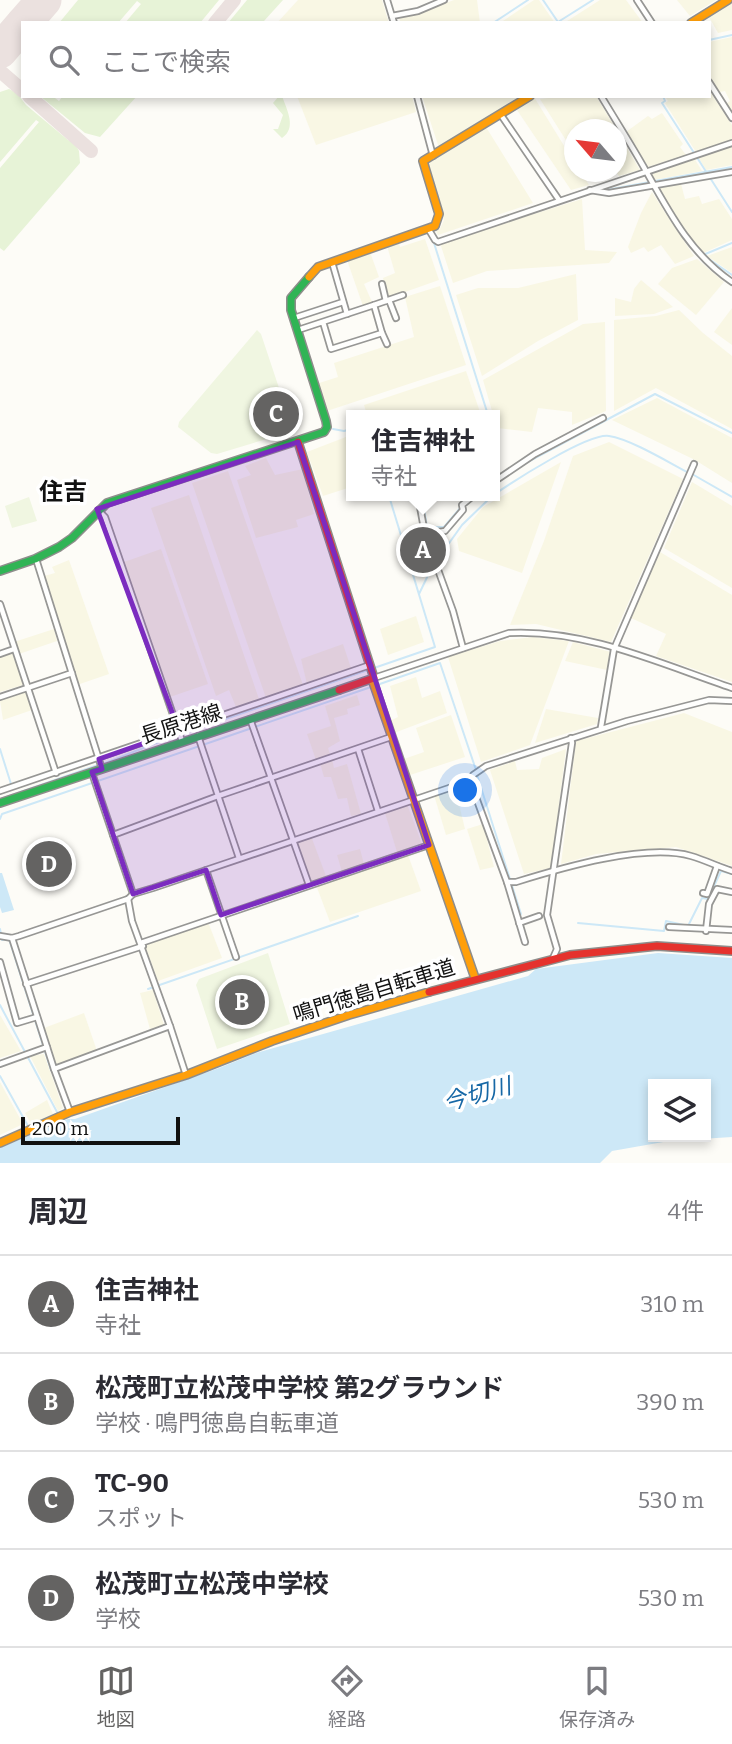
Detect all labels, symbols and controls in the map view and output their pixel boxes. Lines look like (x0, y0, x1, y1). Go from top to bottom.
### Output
search box (21, 21, 711, 98)
icon: search (45, 41, 83, 79)
text: ここで検索 (101, 47, 231, 78)
north arrow (564, 119, 627, 182)
pin: C (253, 388, 299, 440)
popup (346, 410, 500, 501)
text: 住吉神社 (371, 426, 475, 457)
text: 寺社 (371, 462, 417, 490)
district label: 住吉 (39, 478, 87, 506)
pin: A (400, 524, 446, 576)
street label: 長原港線 (137, 699, 225, 749)
your location (448, 773, 482, 807)
pin: D (26, 838, 72, 890)
street label: 鳴門徳島自転車道 (290, 954, 458, 1028)
pin: B (219, 976, 265, 1028)
water label: 今切川 (440, 1071, 517, 1116)
map controls (648, 1079, 711, 1142)
button: layers (648, 1079, 711, 1142)
scale bar (21, 1114, 180, 1146)
text: 200 m (32, 1117, 89, 1140)
text: 周辺 (28, 1194, 88, 1230)
text: 4件 (668, 1197, 704, 1225)
text: 住吉神社 (95, 1275, 199, 1306)
text: A (43, 1290, 59, 1318)
text: 310 m (640, 1290, 704, 1318)
text: 寺社 (95, 1311, 141, 1339)
text: 松茂町立松茂中学校 第2グラウンド (95, 1373, 504, 1404)
text: B (44, 1388, 58, 1416)
text: 390 m (636, 1388, 704, 1416)
text: 学校 · 鳴門徳島自転車道 (95, 1409, 339, 1437)
text: TC-90 (95, 1468, 169, 1499)
text: C (44, 1486, 58, 1514)
text: 530 m (638, 1486, 704, 1514)
text: スポット (95, 1504, 187, 1532)
text: 松茂町立松茂中学校 (95, 1569, 329, 1600)
text: D (43, 1584, 59, 1612)
text: 530 m (638, 1584, 704, 1612)
text: 学校 (95, 1605, 141, 1633)
tab: 地図 (97, 1662, 135, 1731)
tab: 経路 (328, 1662, 366, 1731)
tab: 保存済み (559, 1662, 635, 1731)

